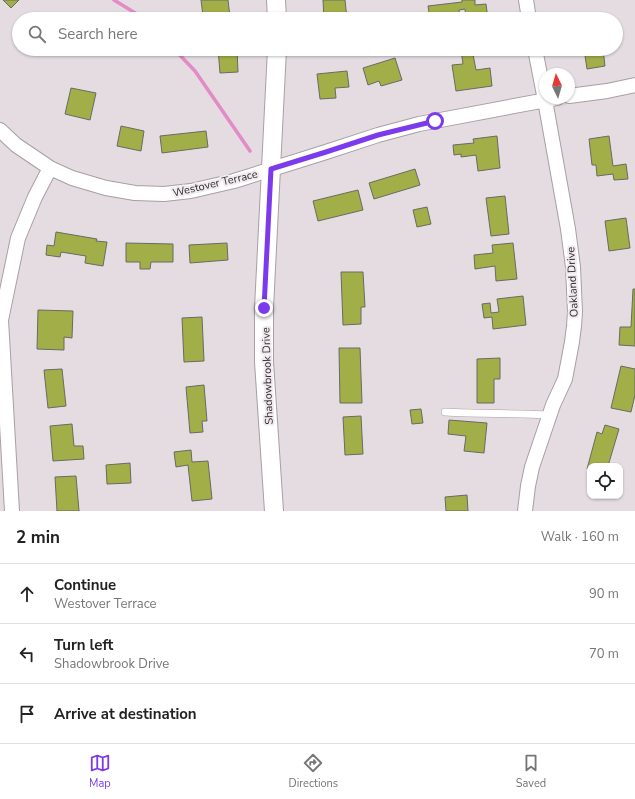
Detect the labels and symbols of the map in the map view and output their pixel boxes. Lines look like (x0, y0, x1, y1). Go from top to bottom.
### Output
north arrow (539, 68, 575, 104)
route start (426, 112, 444, 130)
street label: Westover Terrace (171, 166, 259, 201)
street label: Oakland Drive (563, 246, 582, 318)
route end (255, 299, 273, 317)
street label: Shadowbrook Drive (258, 327, 277, 425)

